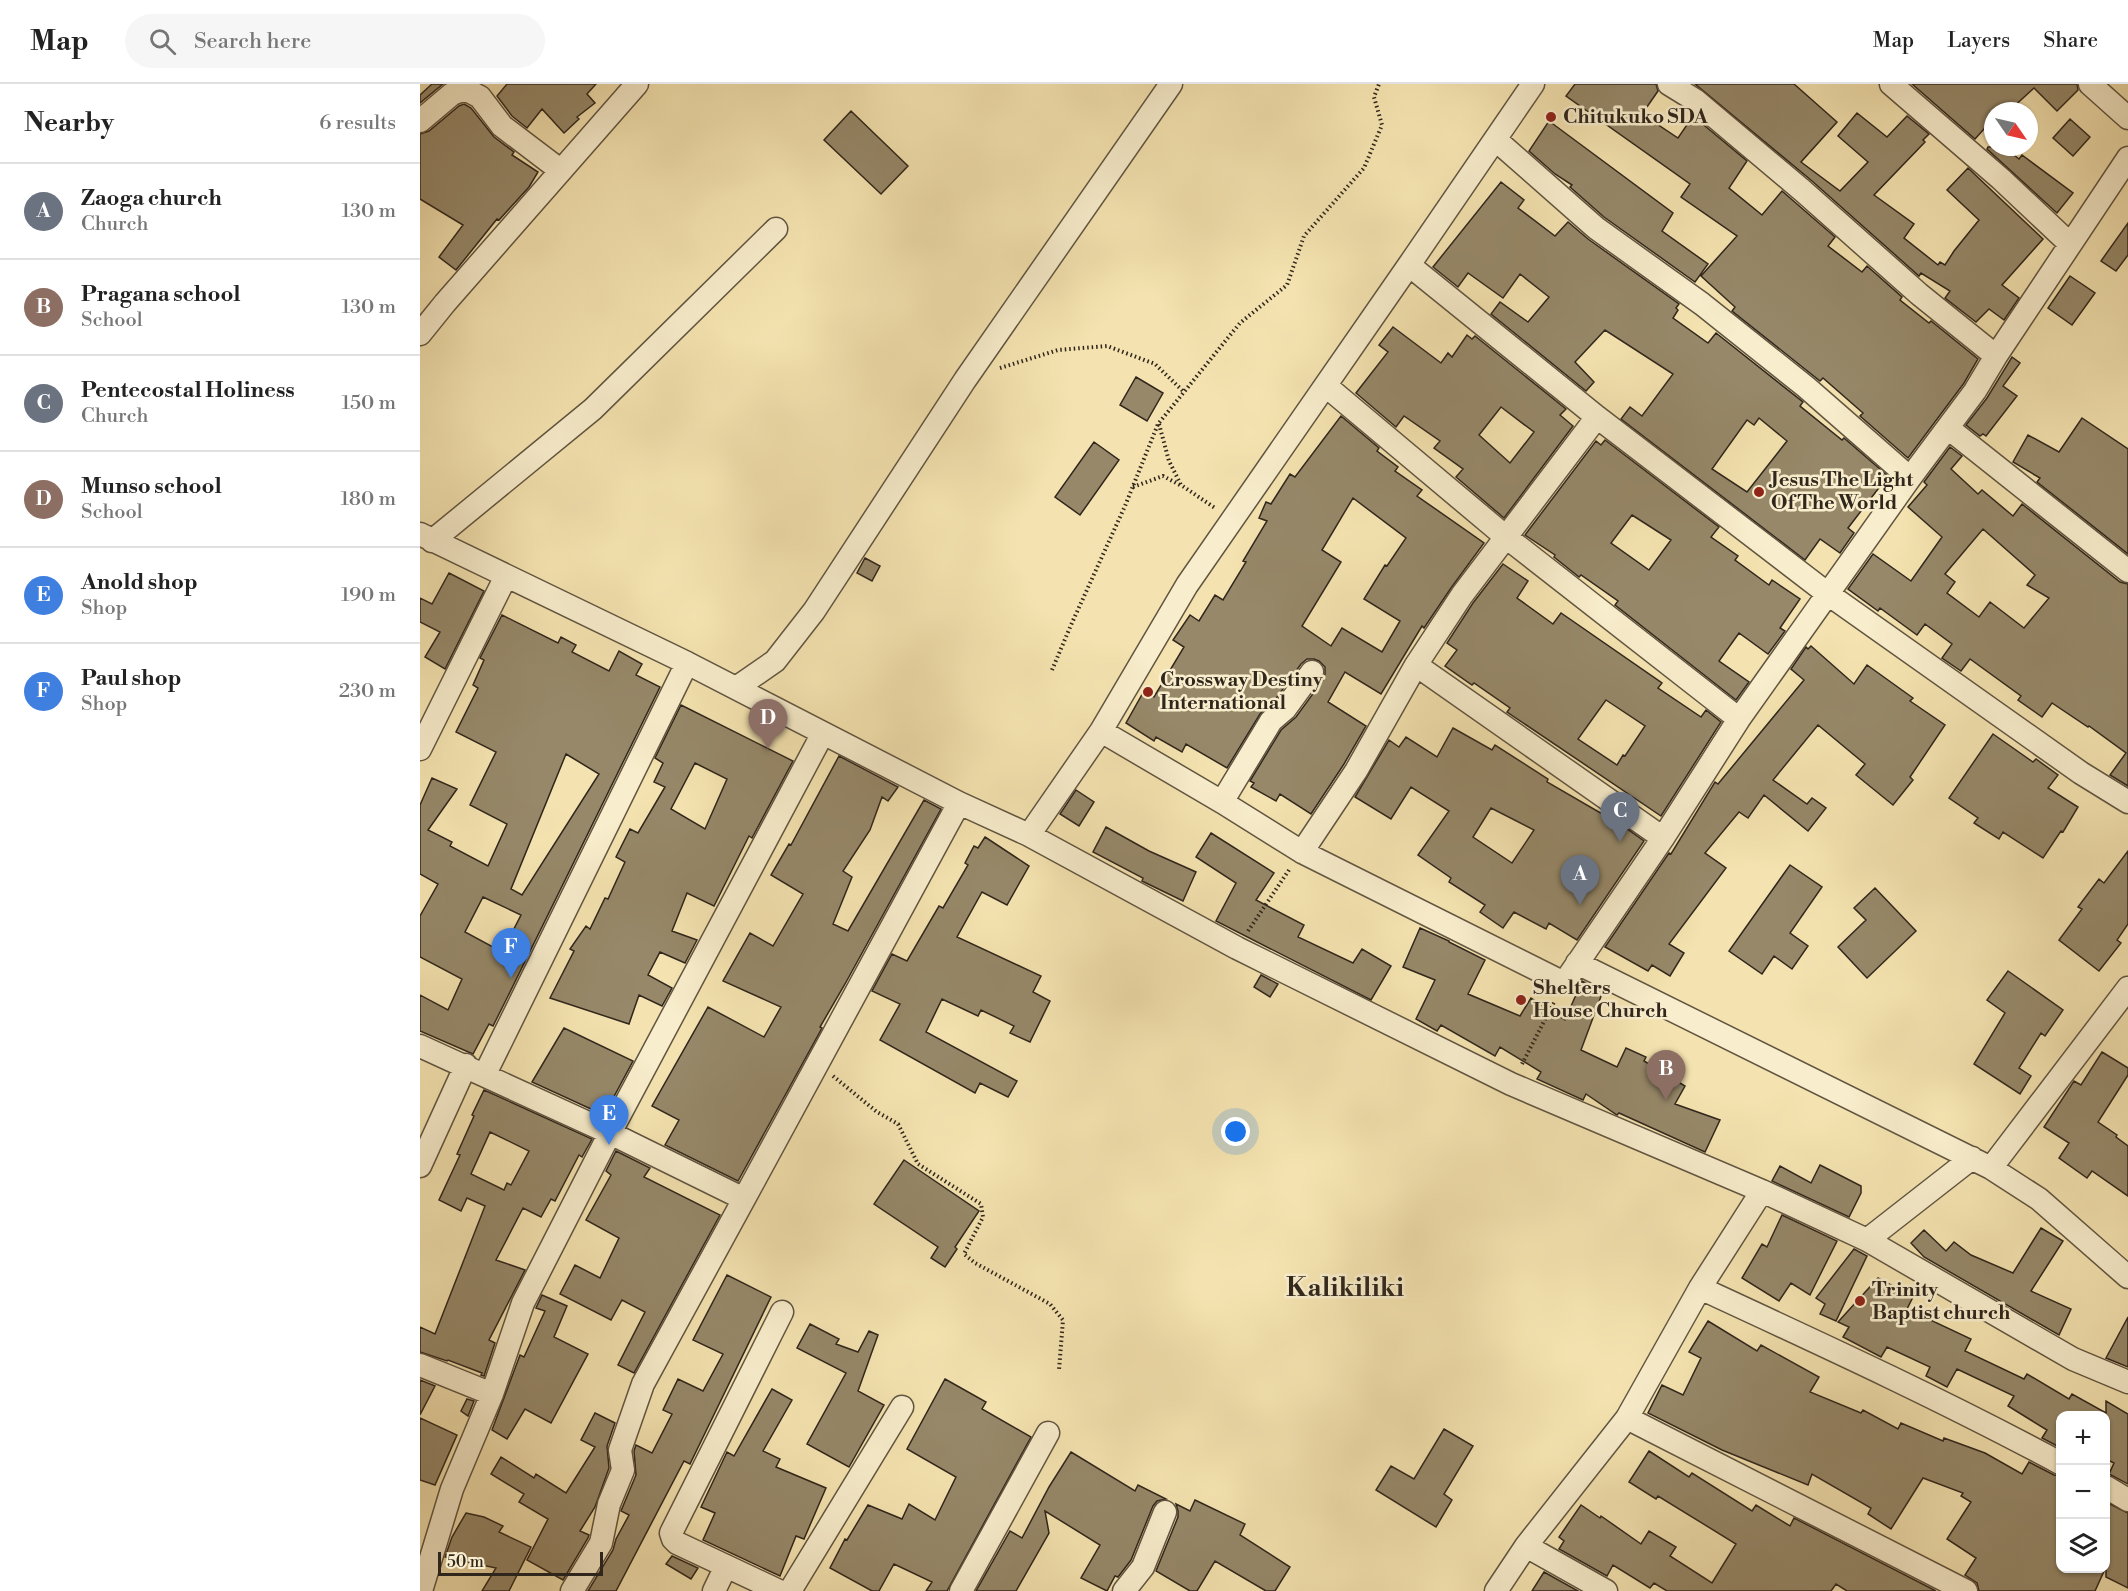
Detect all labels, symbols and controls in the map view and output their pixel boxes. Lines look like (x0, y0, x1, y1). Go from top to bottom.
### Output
search box (125, 14, 545, 68)
text: Map (30, 24, 89, 59)
icon: search (146, 25, 179, 58)
text: Search here (194, 28, 311, 55)
text: Map (1873, 28, 1914, 54)
text: Layers (1947, 28, 2010, 54)
text: Share (2043, 28, 2098, 54)
north arrow (1984, 102, 2038, 156)
place label: Chitukuko SDA (1563, 105, 1709, 130)
text: Nearby (24, 107, 114, 139)
marker: Chitukuko SDA (1544, 110, 1558, 124)
text: 6 results (319, 111, 396, 136)
text: Zaoga church (81, 185, 222, 212)
text: A (36, 199, 51, 224)
text: 130 m (341, 199, 396, 224)
text: Church (81, 212, 148, 237)
text: Pragana school (81, 281, 241, 308)
text: B (36, 295, 51, 320)
text: 130 m (341, 295, 396, 320)
text: School (81, 308, 143, 333)
text: Pentecostal Holiness (81, 377, 295, 404)
text: C (36, 391, 51, 416)
text: 150 m (341, 391, 396, 416)
text: Church (81, 404, 148, 429)
place label: Jesus The Light Of The World (1768, 468, 1914, 516)
text: Munso school (81, 473, 222, 500)
marker: Jesus The Light Of The World (1752, 485, 1766, 499)
text: D (36, 487, 51, 512)
text: 180 m (341, 487, 396, 512)
text: School (81, 500, 143, 525)
text: Anold shop (81, 569, 198, 596)
text: E (37, 583, 50, 608)
text: 190 m (341, 583, 396, 608)
text: Shop (81, 596, 127, 621)
text: Paul shop (81, 665, 182, 692)
place label: Crossway Destiny International (1160, 668, 1324, 716)
text: F (36, 679, 51, 704)
text: 230 m (339, 679, 396, 704)
marker: Crossway Destiny International (1141, 685, 1155, 699)
text: Shop (81, 692, 127, 717)
pin: D (748, 700, 788, 749)
pin: C (1600, 792, 1640, 842)
pin: A (1560, 856, 1600, 905)
pin: F (492, 928, 530, 978)
place label: Shelters House Church (1533, 976, 1668, 1024)
marker: Shelters House Church (1514, 993, 1528, 1007)
pin: B (1646, 1050, 1686, 1100)
pin: E (590, 1096, 628, 1145)
your location (1221, 1117, 1250, 1146)
district label: Kalikiliki (1286, 1272, 1404, 1304)
place label: Trinity Baptist church (1872, 1278, 2011, 1326)
marker: Trinity Baptist church (1853, 1294, 1867, 1308)
map controls (2056, 1411, 2110, 1573)
button: + (2056, 1411, 2110, 1465)
button: − (2056, 1465, 2110, 1519)
button: layers (2056, 1519, 2110, 1573)
scale bar (438, 1549, 603, 1576)
text: 50 m (447, 1552, 484, 1572)

